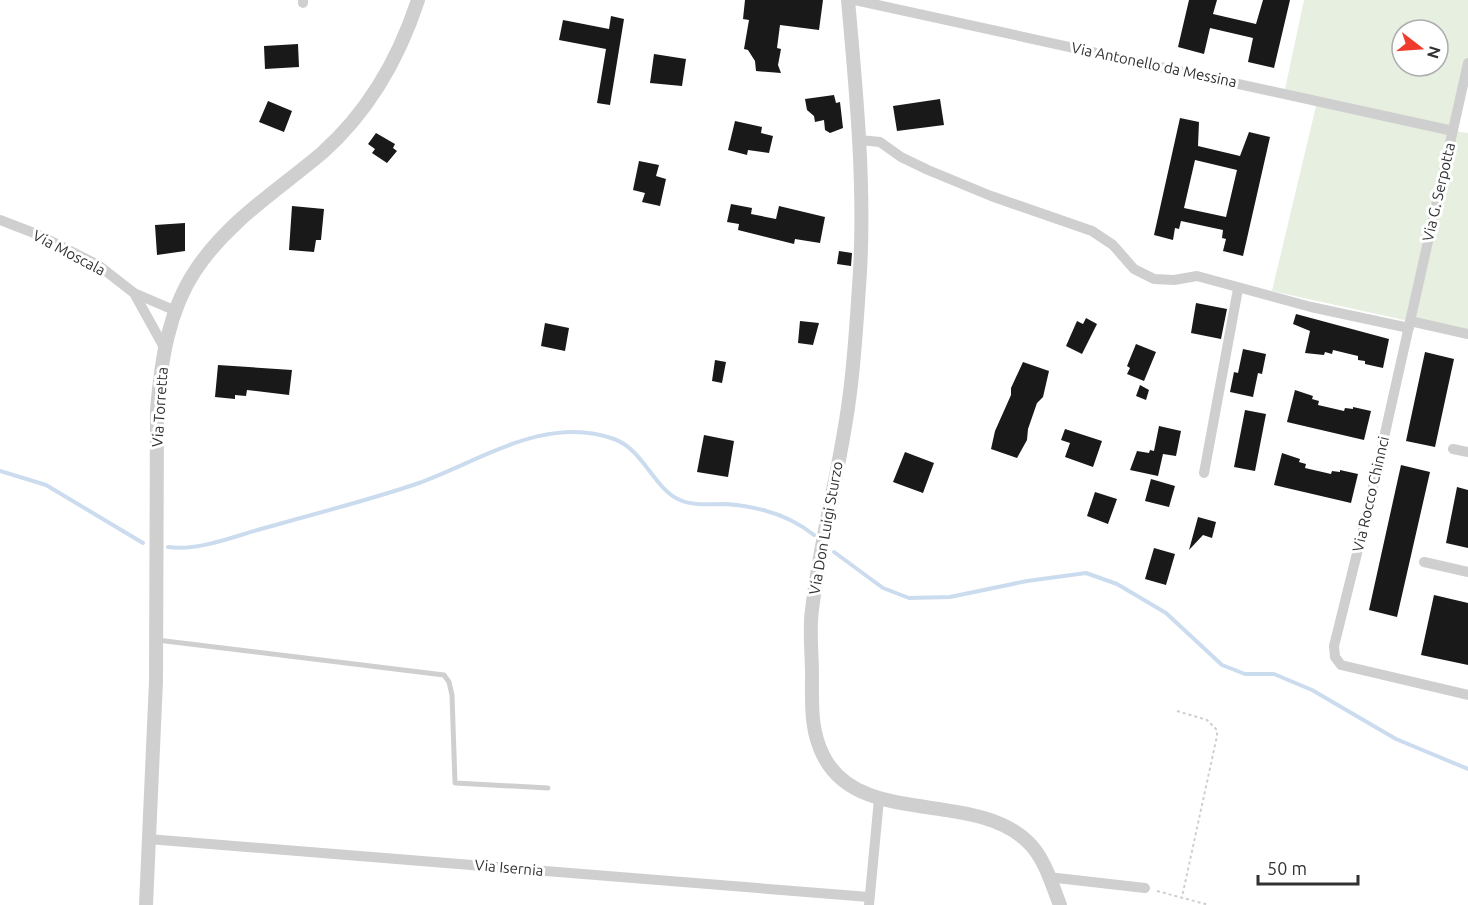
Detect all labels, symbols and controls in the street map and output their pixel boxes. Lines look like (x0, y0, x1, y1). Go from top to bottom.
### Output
north arrow (1390, 18, 1450, 78)
street label: Via Antonello da Messina (1070, 39, 1238, 90)
text: N (1424, 44, 1445, 61)
street label: Via G. Serpotta (1419, 141, 1458, 243)
street label: Via Moscala (30, 226, 108, 279)
street label: Via Torretta (148, 366, 171, 448)
street label: Via Rocco Chinnci (1349, 434, 1392, 553)
street label: Via Don Luigi Sturzo (805, 460, 846, 596)
scale bar (1258, 848, 1358, 886)
street label: Via Isernia (474, 856, 544, 879)
text: 50 m (1267, 858, 1307, 878)

